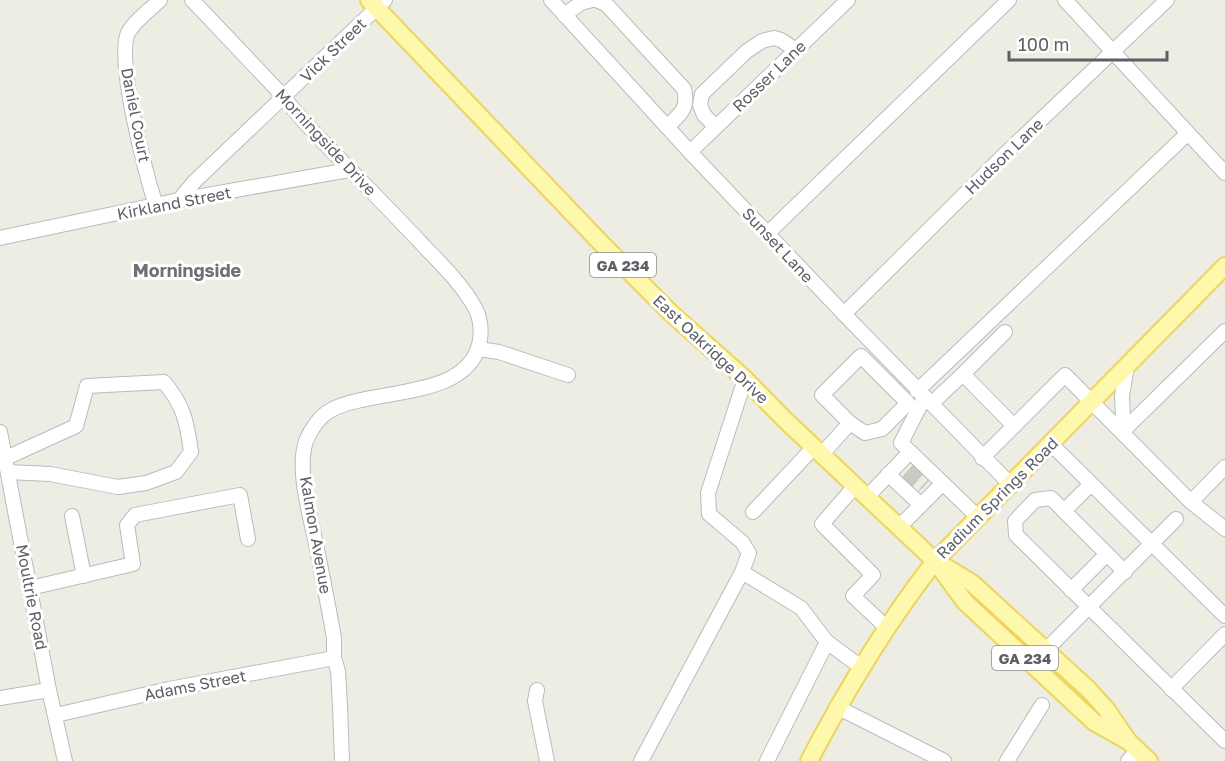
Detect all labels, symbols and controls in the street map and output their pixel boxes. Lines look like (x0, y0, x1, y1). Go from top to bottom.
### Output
street label: Vick Street (296, 14, 370, 86)
scale bar (1009, 24, 1166, 62)
text: 100 m (1018, 33, 1069, 55)
street label: Rosser Lane (728, 36, 810, 116)
street label: Daniel Court (117, 66, 155, 164)
street label: Morningside Drive (271, 84, 381, 200)
street label: Hudson Lane (961, 114, 1047, 198)
street label: Kirkland Street (115, 182, 233, 224)
street label: Sunset Lane (738, 203, 818, 287)
road number: GA 234 (590, 253, 656, 277)
district label: Morningside (133, 259, 242, 281)
street label: East Oakridge Drive (649, 290, 773, 408)
street label: Radium Springs Road (932, 433, 1062, 563)
street label: Kalmon Avenue (296, 475, 336, 595)
street label: Moultrie Road (12, 542, 52, 652)
road number: GA 234 (992, 646, 1058, 670)
street label: Adams Street (142, 665, 248, 705)

